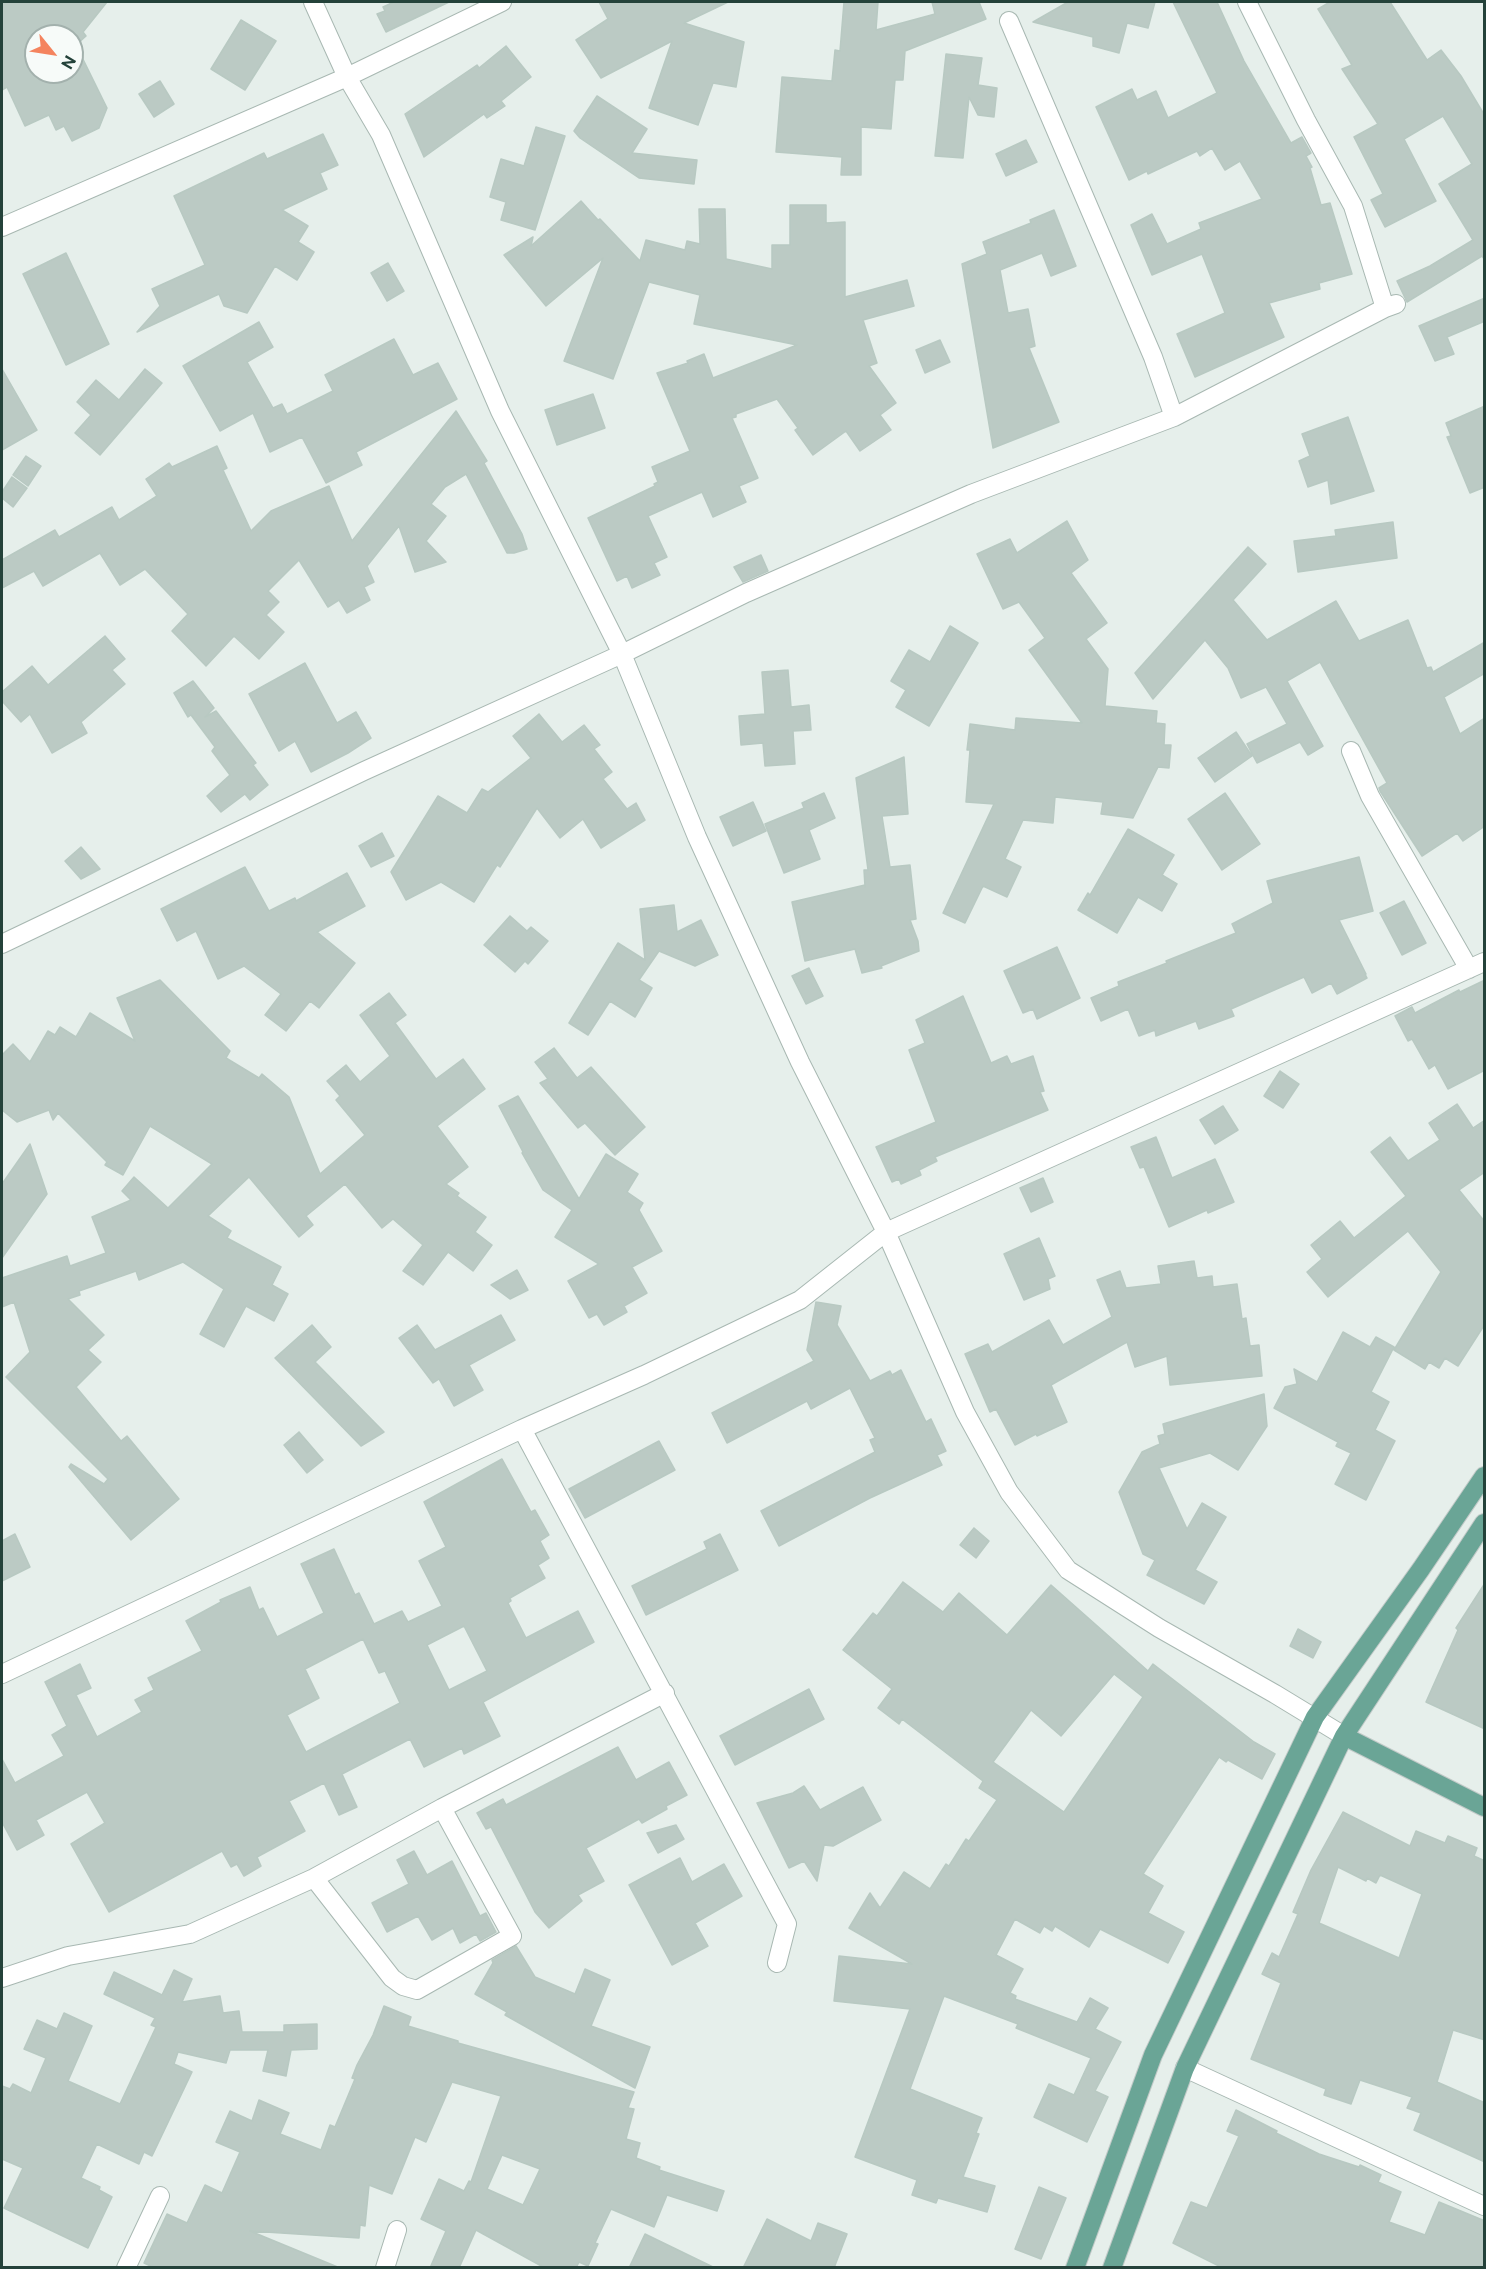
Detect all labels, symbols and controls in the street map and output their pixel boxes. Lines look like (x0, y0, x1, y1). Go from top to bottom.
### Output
north arrow (24, 24, 84, 84)
text: N (57, 52, 80, 72)

